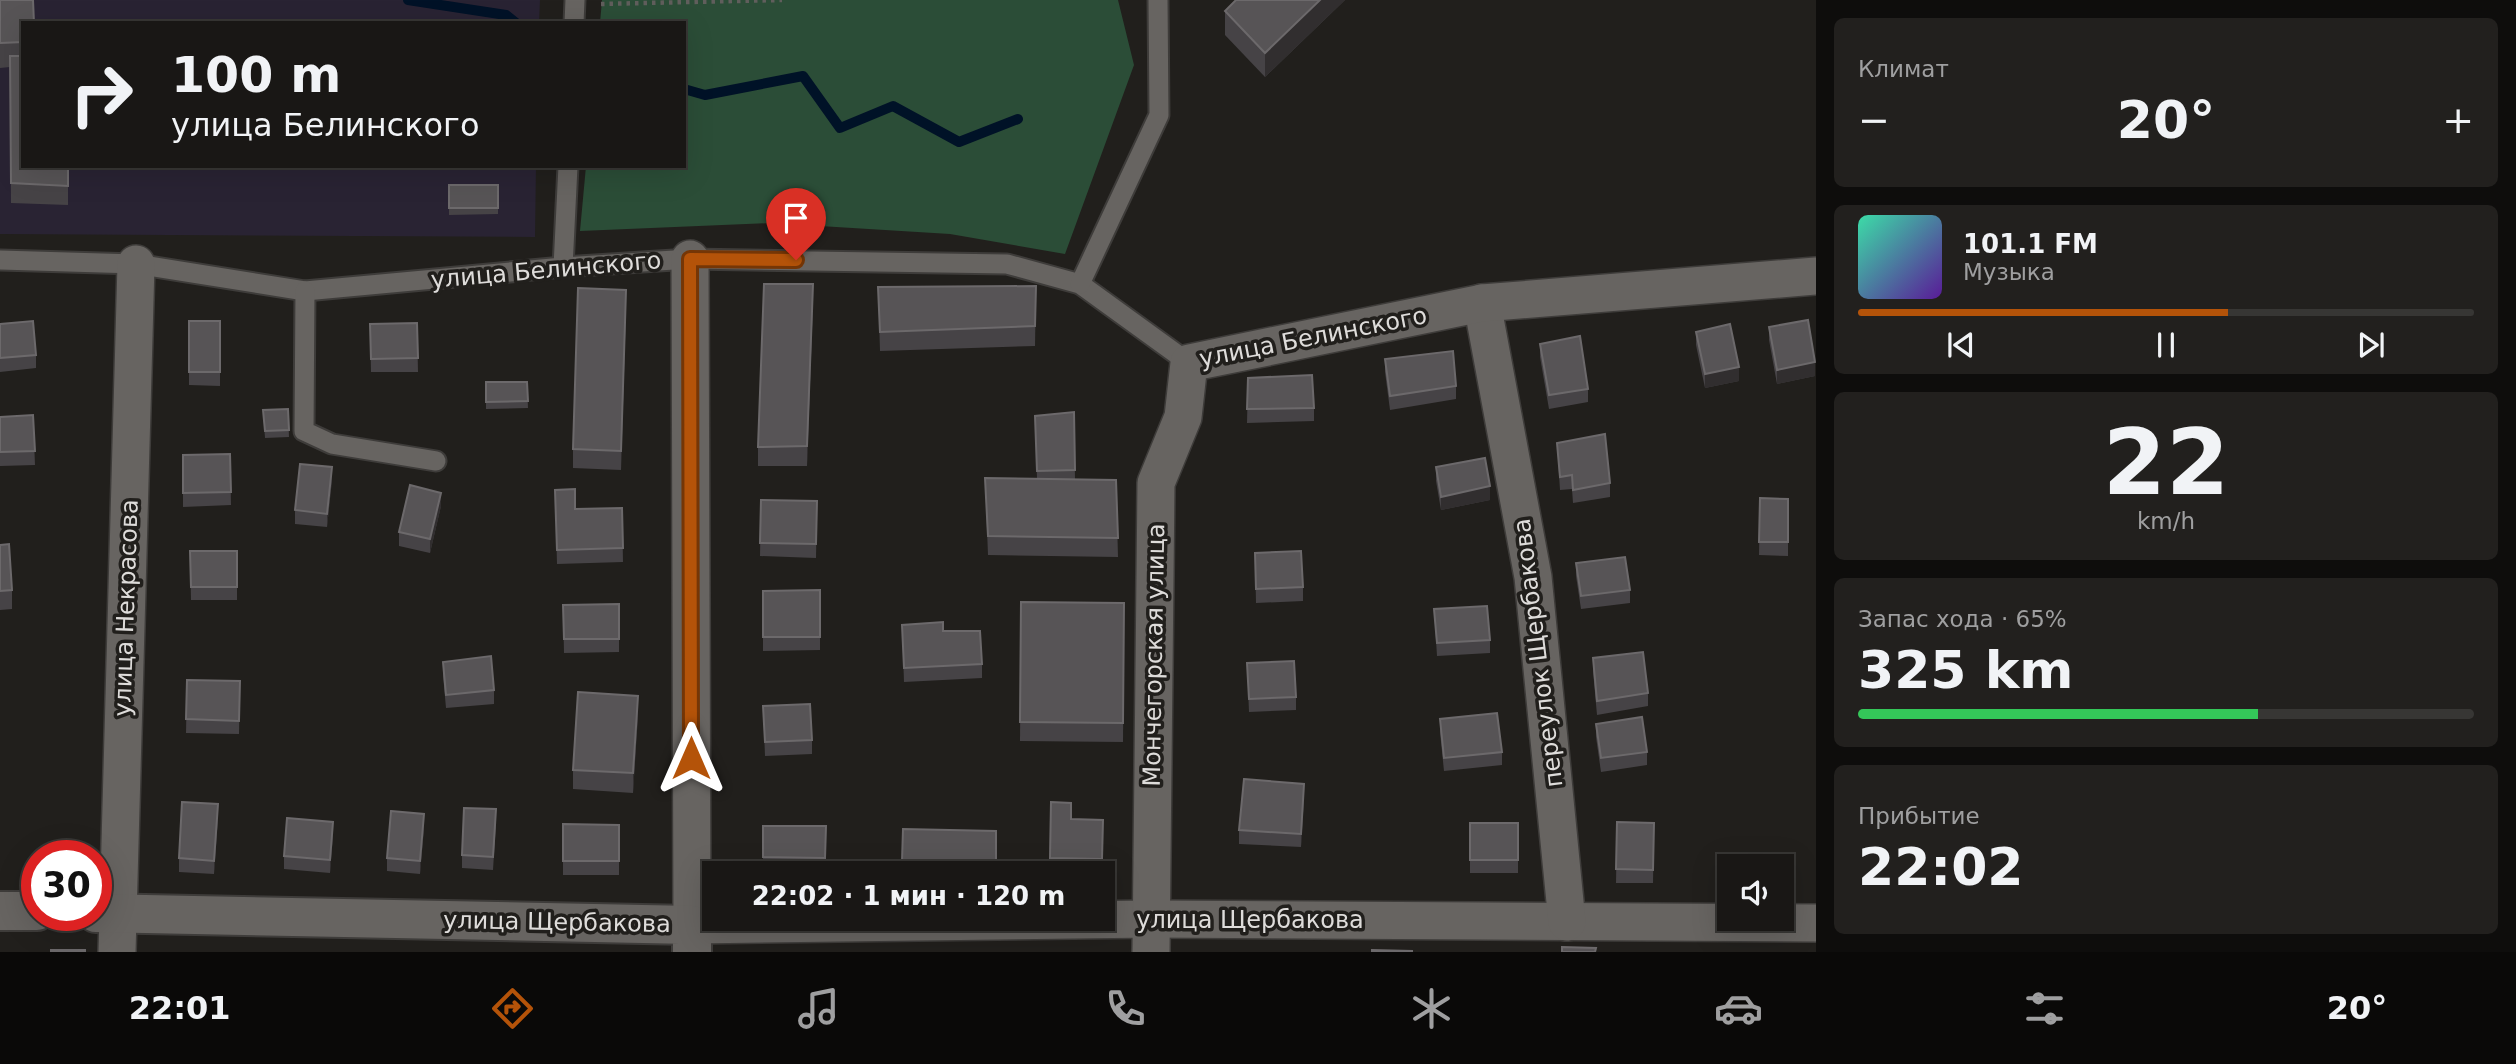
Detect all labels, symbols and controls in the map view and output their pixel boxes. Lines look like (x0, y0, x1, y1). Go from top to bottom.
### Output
text: 100 m (171, 47, 341, 104)
icon: right (56, 49, 147, 140)
text: Климат (1858, 56, 1949, 82)
text: 20° (2117, 90, 2215, 150)
text: − (1858, 98, 1890, 142)
text: + (2442, 98, 2474, 142)
text: улица Белинского (171, 106, 479, 144)
pin (766, 188, 826, 260)
icon: arrive (777, 199, 815, 237)
text: 101.1 FM (1963, 229, 2098, 259)
street label: улица Белинского (430, 246, 662, 294)
text: Музыка (1963, 259, 2055, 285)
street label: улица Белинского (1197, 301, 1429, 373)
icon: previous (1942, 326, 1980, 364)
icon: pause (2147, 326, 2185, 364)
icon: next (2352, 326, 2390, 364)
text: 22 (2103, 410, 2229, 515)
street label: улица Некрасова (108, 499, 144, 717)
text: km/h (2137, 508, 2195, 534)
street label: переулок Щербакова (1508, 517, 1568, 789)
street label: Мончегорская улица (1138, 523, 1170, 787)
text: Запас хода · 65% (1858, 606, 2067, 632)
text: 325 km (1858, 640, 2073, 700)
position arrow (654, 721, 728, 795)
text: Прибытие (1858, 803, 1980, 829)
text: 22:02 (1858, 837, 2024, 897)
speed limit sign: 30 (21, 840, 112, 931)
map controls (1717, 854, 1794, 931)
button: sound (1717, 854, 1794, 931)
text: 22:02 · 1 мин · 120 m (752, 881, 1065, 911)
street label: улица Щербакова (443, 906, 671, 938)
street label: улица Щербакова (1136, 906, 1364, 934)
icon: directions (488, 984, 537, 1033)
icon: music (794, 984, 843, 1033)
icon: phone (1101, 984, 1150, 1033)
icon: climate (1407, 984, 1456, 1033)
icon: car (1714, 984, 1763, 1033)
icon: filters (2020, 984, 2069, 1033)
text: 22:01 (129, 989, 231, 1027)
text: 20° (2327, 989, 2387, 1027)

